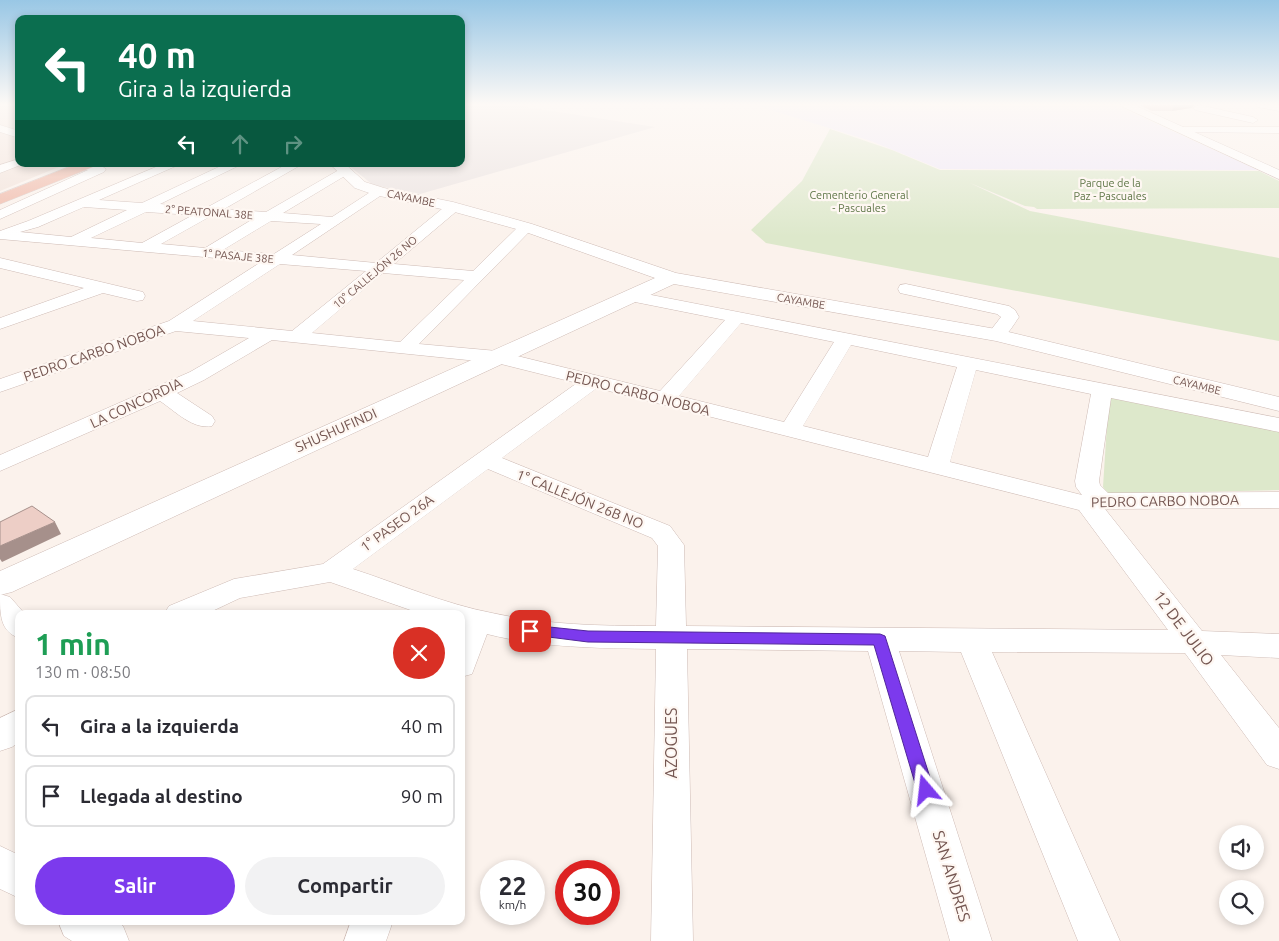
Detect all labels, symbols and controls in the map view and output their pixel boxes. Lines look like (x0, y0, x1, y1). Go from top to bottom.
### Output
icon: left (35, 35, 100, 100)
text: 40 m (118, 35, 196, 75)
text: Gira a la izquierda (118, 76, 292, 101)
icon: left (173, 130, 201, 158)
icon: ahead (226, 130, 254, 158)
icon: right (279, 130, 307, 158)
park label: Parque de la Paz - Pascuales (1073, 177, 1147, 202)
street label: CAYAMBE (386, 187, 436, 209)
park label: Cementerio General - Pascuales (809, 189, 909, 214)
street label: 2° PEATONAL 38E (165, 203, 253, 221)
street label: 10° CALLEJÓN 26 NO (330, 233, 419, 311)
street label: 1° PASAJE 38E (202, 247, 274, 265)
street label: CAYAMBE (776, 291, 826, 311)
street label: PEDRO CARBO NOBOA (21, 321, 167, 385)
street label: PEDRO CARBO NOBOA (564, 367, 712, 419)
street label: CAYAMBE (1172, 373, 1222, 397)
street label: LA CONCORDIA (87, 375, 185, 431)
street label: SHUSHUFINDI (293, 405, 379, 455)
street label: 1° CALLEJÓN 26B NO (514, 465, 646, 532)
street label: 1° PASEO 26A (357, 491, 437, 555)
street label: PEDRO CARBO NOBOA (1091, 492, 1239, 510)
street label: 12 DE JULIO (1150, 587, 1218, 669)
pin (509, 610, 551, 652)
icon: arrive (516, 617, 544, 645)
text: 1 min (35, 627, 111, 661)
button: close (393, 627, 445, 679)
text: 130 m · 08:50 (35, 663, 131, 681)
street label: AZOGUES (662, 708, 680, 778)
icon: left (37, 712, 65, 740)
text: Gira a la izquierda (80, 715, 239, 737)
text: 40 m (401, 715, 443, 737)
position arrow (899, 763, 951, 815)
icon: arrive (37, 782, 65, 810)
text: Llegada al destino (80, 785, 243, 807)
text: 90 m (401, 785, 443, 807)
map controls (1219, 825, 1264, 925)
button: sound (1219, 825, 1264, 870)
street label: SAN ANDRES (930, 828, 974, 924)
button: Salir (35, 857, 235, 915)
button: Compartir (245, 857, 445, 915)
speed limit sign: 30 (555, 860, 620, 925)
text: 22 (498, 872, 527, 900)
button: search (1219, 880, 1264, 925)
text: km/h (499, 898, 526, 911)

